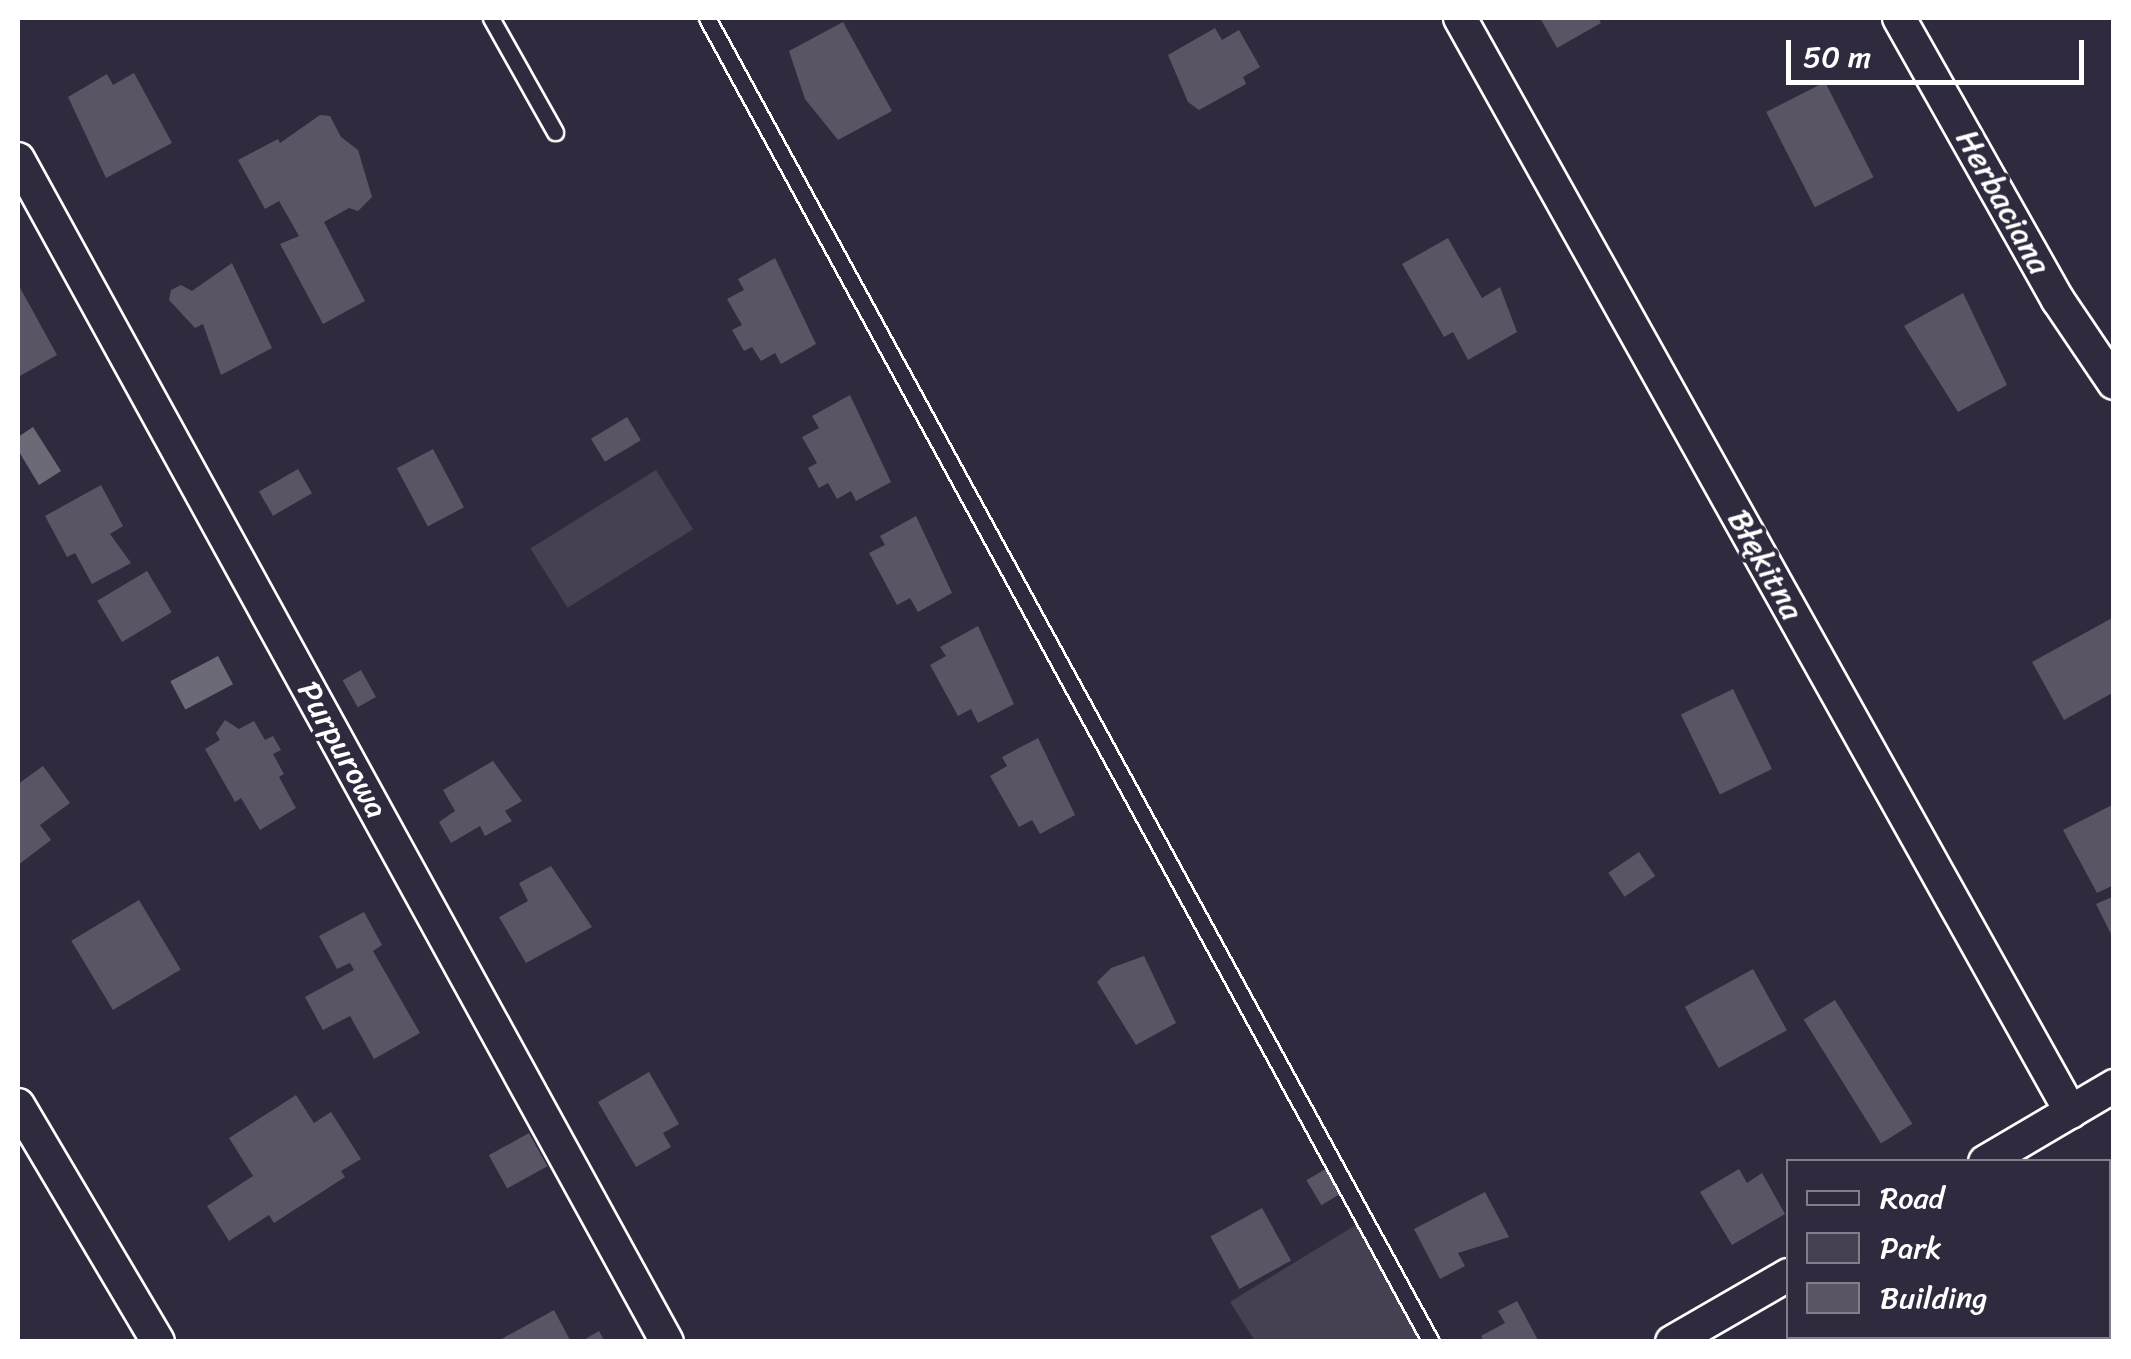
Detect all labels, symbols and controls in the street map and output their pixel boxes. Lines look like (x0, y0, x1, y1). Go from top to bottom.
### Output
scale bar (1791, 20, 2088, 82)
text: 50 m (1803, 30, 1871, 84)
street label: Herbaciana (1948, 123, 2058, 281)
street label: Błękitna (1719, 503, 1811, 627)
street label: Purpurowa (289, 675, 395, 825)
legend (1786, 1159, 2111, 1339)
text: Road (1880, 1171, 1944, 1225)
text: Park (1880, 1221, 1942, 1275)
text: Building (1880, 1271, 1987, 1325)

